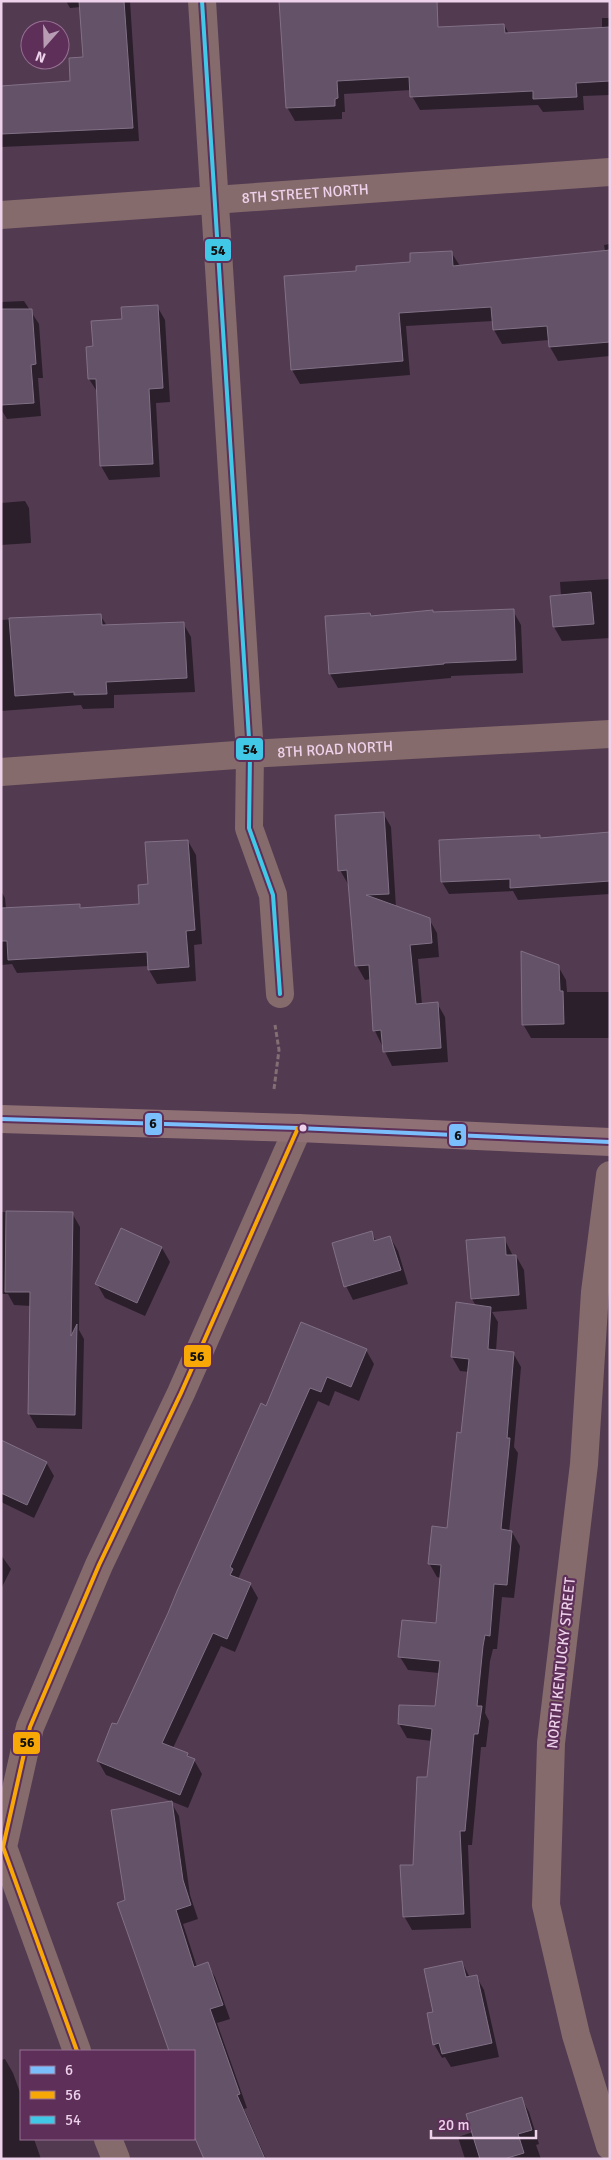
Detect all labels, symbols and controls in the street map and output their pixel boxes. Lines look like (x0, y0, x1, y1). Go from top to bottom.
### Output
north arrow (20, 20, 70, 70)
text: N (33, 47, 48, 66)
street label: 8TH STREET NORTH (241, 180, 369, 207)
line badge: 54 (204, 238, 232, 262)
text: 54 (210, 242, 226, 259)
line badge: 54 (235, 737, 264, 761)
street label: 8TH ROAD NORTH (277, 737, 394, 761)
text: 54 (242, 741, 258, 758)
line badge: 6 (144, 1112, 163, 1136)
text: 6 (149, 1115, 157, 1132)
unlabelled marker (298, 1123, 308, 1133)
line badge: 6 (448, 1123, 467, 1147)
text: 6 (454, 1127, 462, 1144)
line badge: 56 (183, 1344, 212, 1368)
text: 56 (189, 1348, 205, 1365)
street label: NORTH KENTUCKY STREET (543, 1576, 579, 1750)
line badge: 56 (12, 1731, 41, 1755)
text: 56 (19, 1734, 35, 1751)
legend (20, 2050, 195, 2140)
text: 6 (65, 2061, 73, 2079)
text: 56 (65, 2086, 81, 2104)
scale bar (431, 2108, 536, 2140)
text: 54 (65, 2111, 81, 2129)
text: 20 m (438, 2116, 469, 2134)

